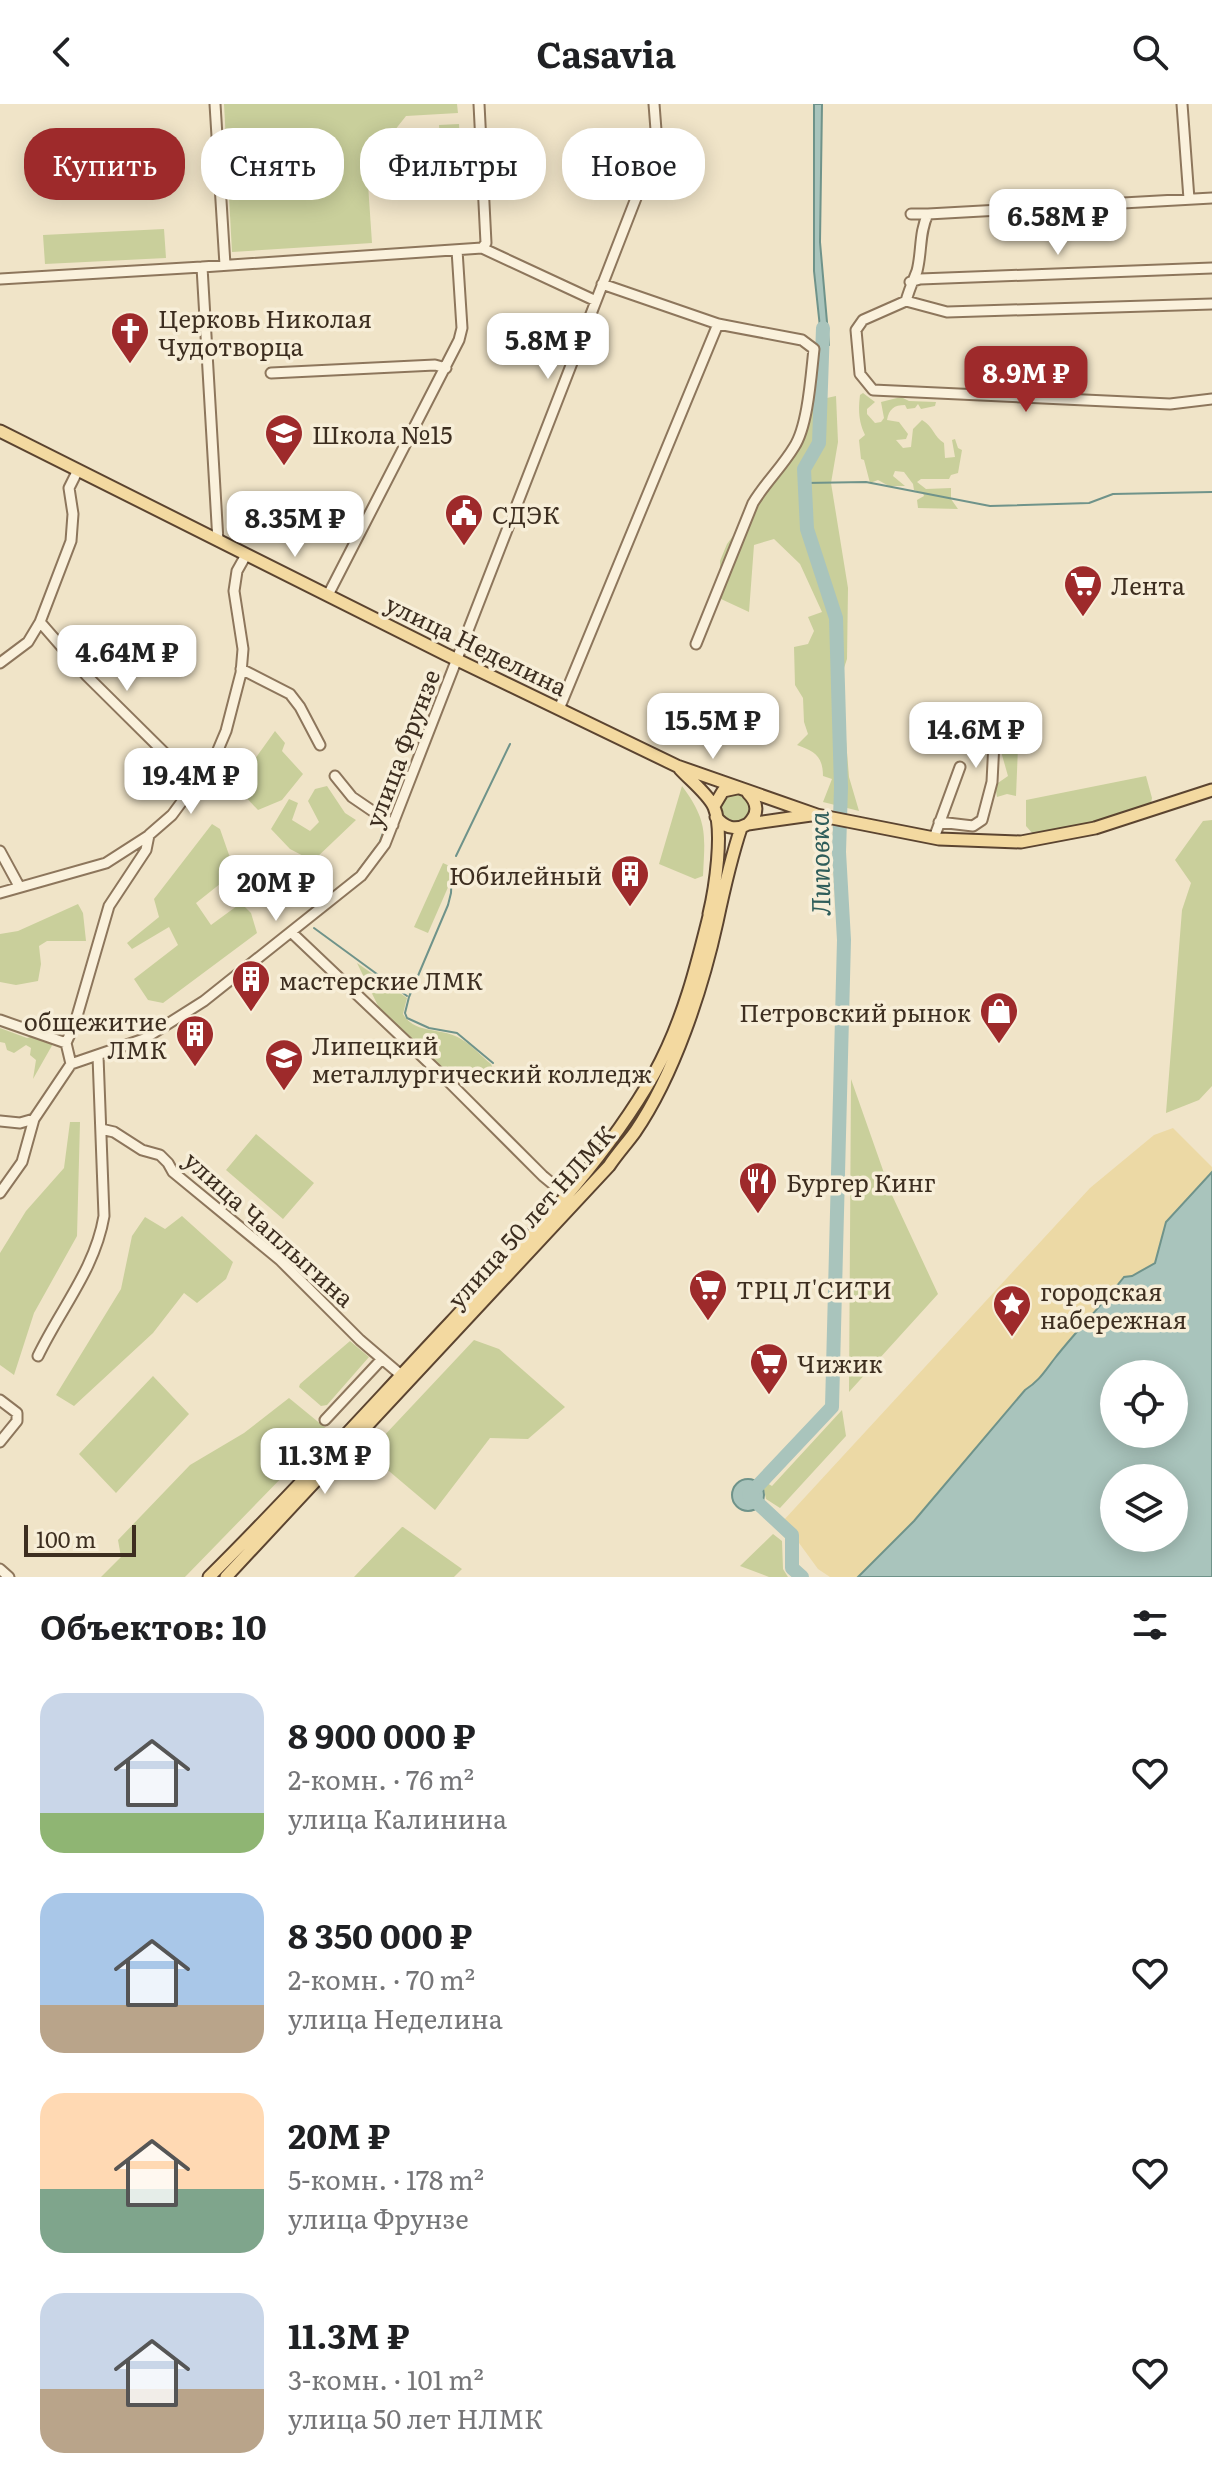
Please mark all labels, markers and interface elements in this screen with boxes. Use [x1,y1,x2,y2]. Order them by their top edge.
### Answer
text: Casavia [536,26,676,79]
icon: back [40,30,84,74]
icon: search [1128,30,1172,74]
chip: Купить [24,128,185,200]
chip: Снять [201,128,344,200]
chip: Фильтры [360,128,546,200]
chip: Новое [562,128,705,200]
pin: 6.58M ₽ [984,189,1132,257]
text: 6.58M ₽ [1007,195,1109,234]
place label: Церковь Николая Чудотворца [158,300,372,363]
church icon: Церковь Николая Чудотворца [109,310,151,365]
pin: 5.8M ₽ [483,313,613,381]
text: 5.8M ₽ [505,319,591,358]
pin: 8.9M ₽ [961,346,1091,414]
text: 8.9M ₽ [982,352,1070,391]
school or university icon: Школа №15 [263,412,305,467]
place label: Школа №15 [312,416,453,451]
pin: 8.35M ₽ [221,491,369,559]
public building icon: СДЭК [443,492,485,547]
place label: СДЭК [492,496,560,531]
text: 8.35M ₽ [245,497,345,536]
supermarket icon: Лента [1062,563,1104,618]
place label: Лента [1111,567,1185,602]
street label: улица Неделина [380,585,574,703]
pin: 4.64M ₽ [53,625,201,693]
text: 4.64M ₽ [75,631,179,670]
street label: улица Фрунзе [355,664,447,832]
pin: 15.5M ₽ [639,693,787,761]
text: 15.5M ₽ [665,699,761,738]
pin: 14.6M ₽ [902,702,1050,770]
text: 14.6M ₽ [927,708,1025,747]
pin: 19.4M ₽ [117,748,265,816]
text: 19.4M ₽ [142,754,240,793]
water label: Липовка [798,811,838,917]
building icon: Юбилейный [609,853,651,908]
pin: 20M ₽ [220,855,332,923]
place label: Юбилейный [449,857,602,892]
text: 20M ₽ [237,861,315,900]
building icon: мастерские ЛМК [230,958,272,1013]
place label: мастерские ЛМК [279,962,484,997]
shop icon: Петровский рынок [978,990,1020,1045]
place label: Петровский рынок [739,994,971,1029]
place label: общежитие ЛМК [24,1003,168,1066]
building icon: общежитие ЛМК [174,1013,216,1068]
place label: Липецкий металлургический колледж [312,1027,652,1090]
school or university icon: Липецкий металлургический колледж [263,1037,305,1092]
street label: улица 50 лет НЛМК [438,1116,622,1315]
street label: улица Чаплыгина [177,1142,363,1314]
restaurant icon: Бургер Кинг [737,1160,779,1215]
place label: Бургер Кинг [786,1164,936,1199]
supermarket icon: ТРЦ Л'СИТИ [687,1267,729,1322]
place label: ТРЦ Л'СИТИ [736,1271,892,1306]
place label: городская набережная [1040,1273,1187,1336]
place icon: городская набережная [991,1283,1033,1338]
supermarket icon: Чижик [748,1341,790,1396]
place label: Чижик [797,1345,883,1380]
map controls [1100,1360,1188,1552]
button: locate [1100,1360,1188,1448]
pin: 11.3M ₽ [251,1428,399,1496]
text: 11.3M ₽ [279,1434,371,1473]
button: layers [1100,1464,1188,1552]
scale bar [24,1521,136,1557]
text: 100 m [36,1522,96,1555]
text: Объектов: 10 [40,1600,267,1650]
icon: filters [1128,1603,1172,1647]
text: 8 900 000 ₽ [288,1709,475,1759]
icon: home [104,1725,200,1821]
icon: heart [1128,1751,1172,1795]
text: 2-комн. · 76 m² [288,1759,474,1798]
text: улица Калинина [288,1798,507,1837]
text: 8 350 000 ₽ [288,1909,472,1959]
icon: home [104,1925,200,2021]
icon: heart [1128,1951,1172,1995]
text: 2-комн. · 70 m² [288,1959,475,1998]
text: улица Неделина [288,1998,503,2037]
text: 20M ₽ [288,2109,390,2159]
icon: home [104,2125,200,2221]
icon: heart [1128,2151,1172,2195]
text: 5-комн. · 178 m² [288,2159,484,2198]
text: улица Фрунзе [288,2198,469,2237]
text: 11.3M ₽ [288,2309,409,2359]
icon: home [104,2325,200,2421]
icon: heart [1128,2351,1172,2395]
text: 3-комн. · 101 m² [288,2359,484,2398]
text: улица 50 лет НЛМК [288,2398,543,2437]

